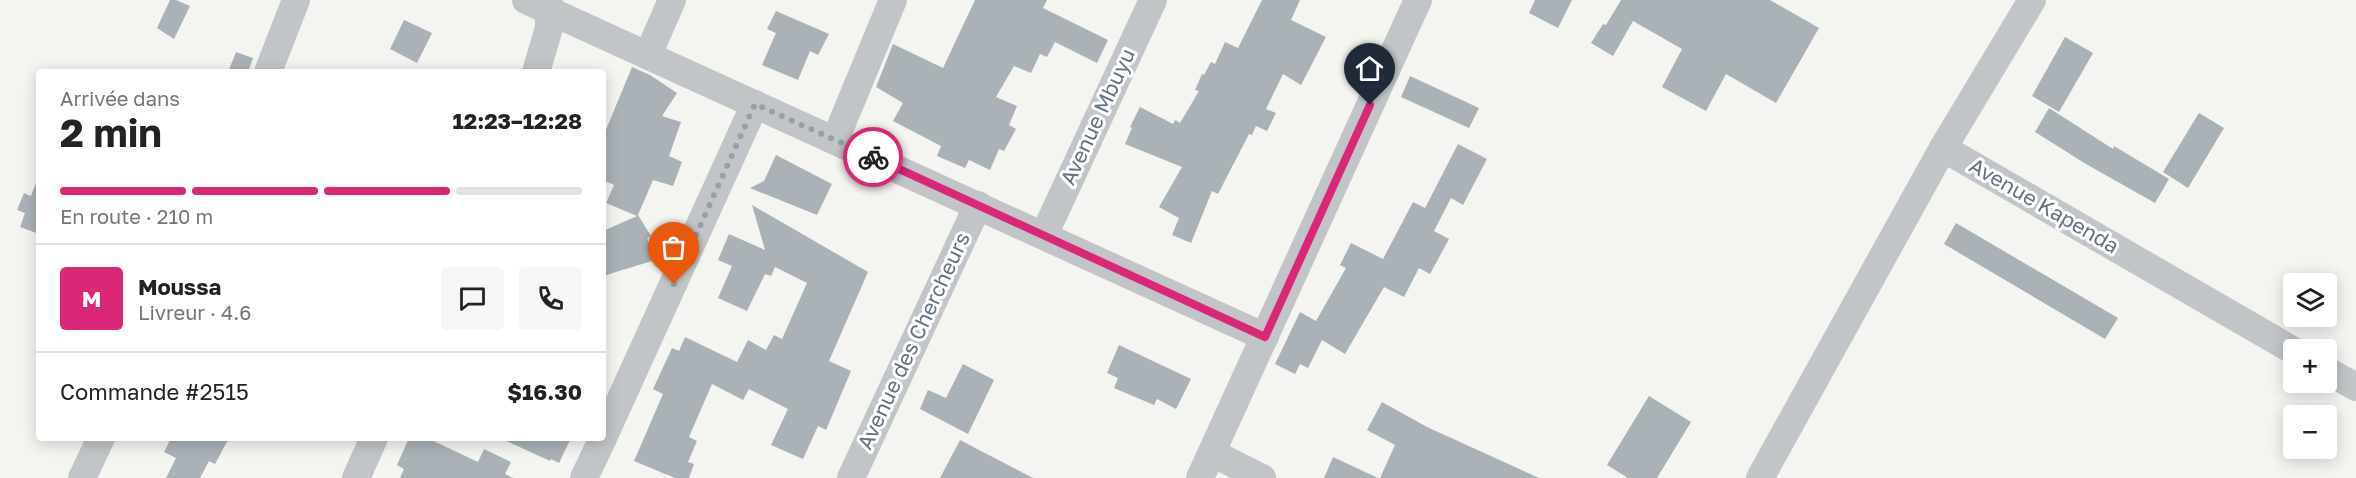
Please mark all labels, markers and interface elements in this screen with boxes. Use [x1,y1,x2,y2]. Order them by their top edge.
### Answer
pin [1344,43,1395,105]
street label: Avenue Mbuyu [1054,44,1140,189]
icon: home [1353,52,1386,85]
text: Arrivée dans [60,86,180,110]
text: 12:23–12:28 [452,107,582,134]
text: 2 min [60,109,162,156]
courier [843,127,903,187]
icon: bike [857,141,890,174]
street label: Avenue Kapenda [1965,152,2124,258]
text: En route · 210 m [60,204,213,228]
pin [648,222,699,284]
street label: Avenue des Chercheurs [851,228,975,453]
icon: bag [657,231,690,264]
button: chat [441,267,504,330]
button: phone [519,267,582,330]
text: Moussa [138,273,221,300]
map controls [2283,273,2337,459]
button: layers [2283,273,2337,327]
text: M [82,285,101,312]
text: Livreur · 4.6 [138,300,251,324]
button: + [2283,339,2337,393]
text: Commande #2515 [60,378,249,405]
text: $16.30 [507,378,582,405]
button: − [2283,405,2337,459]

